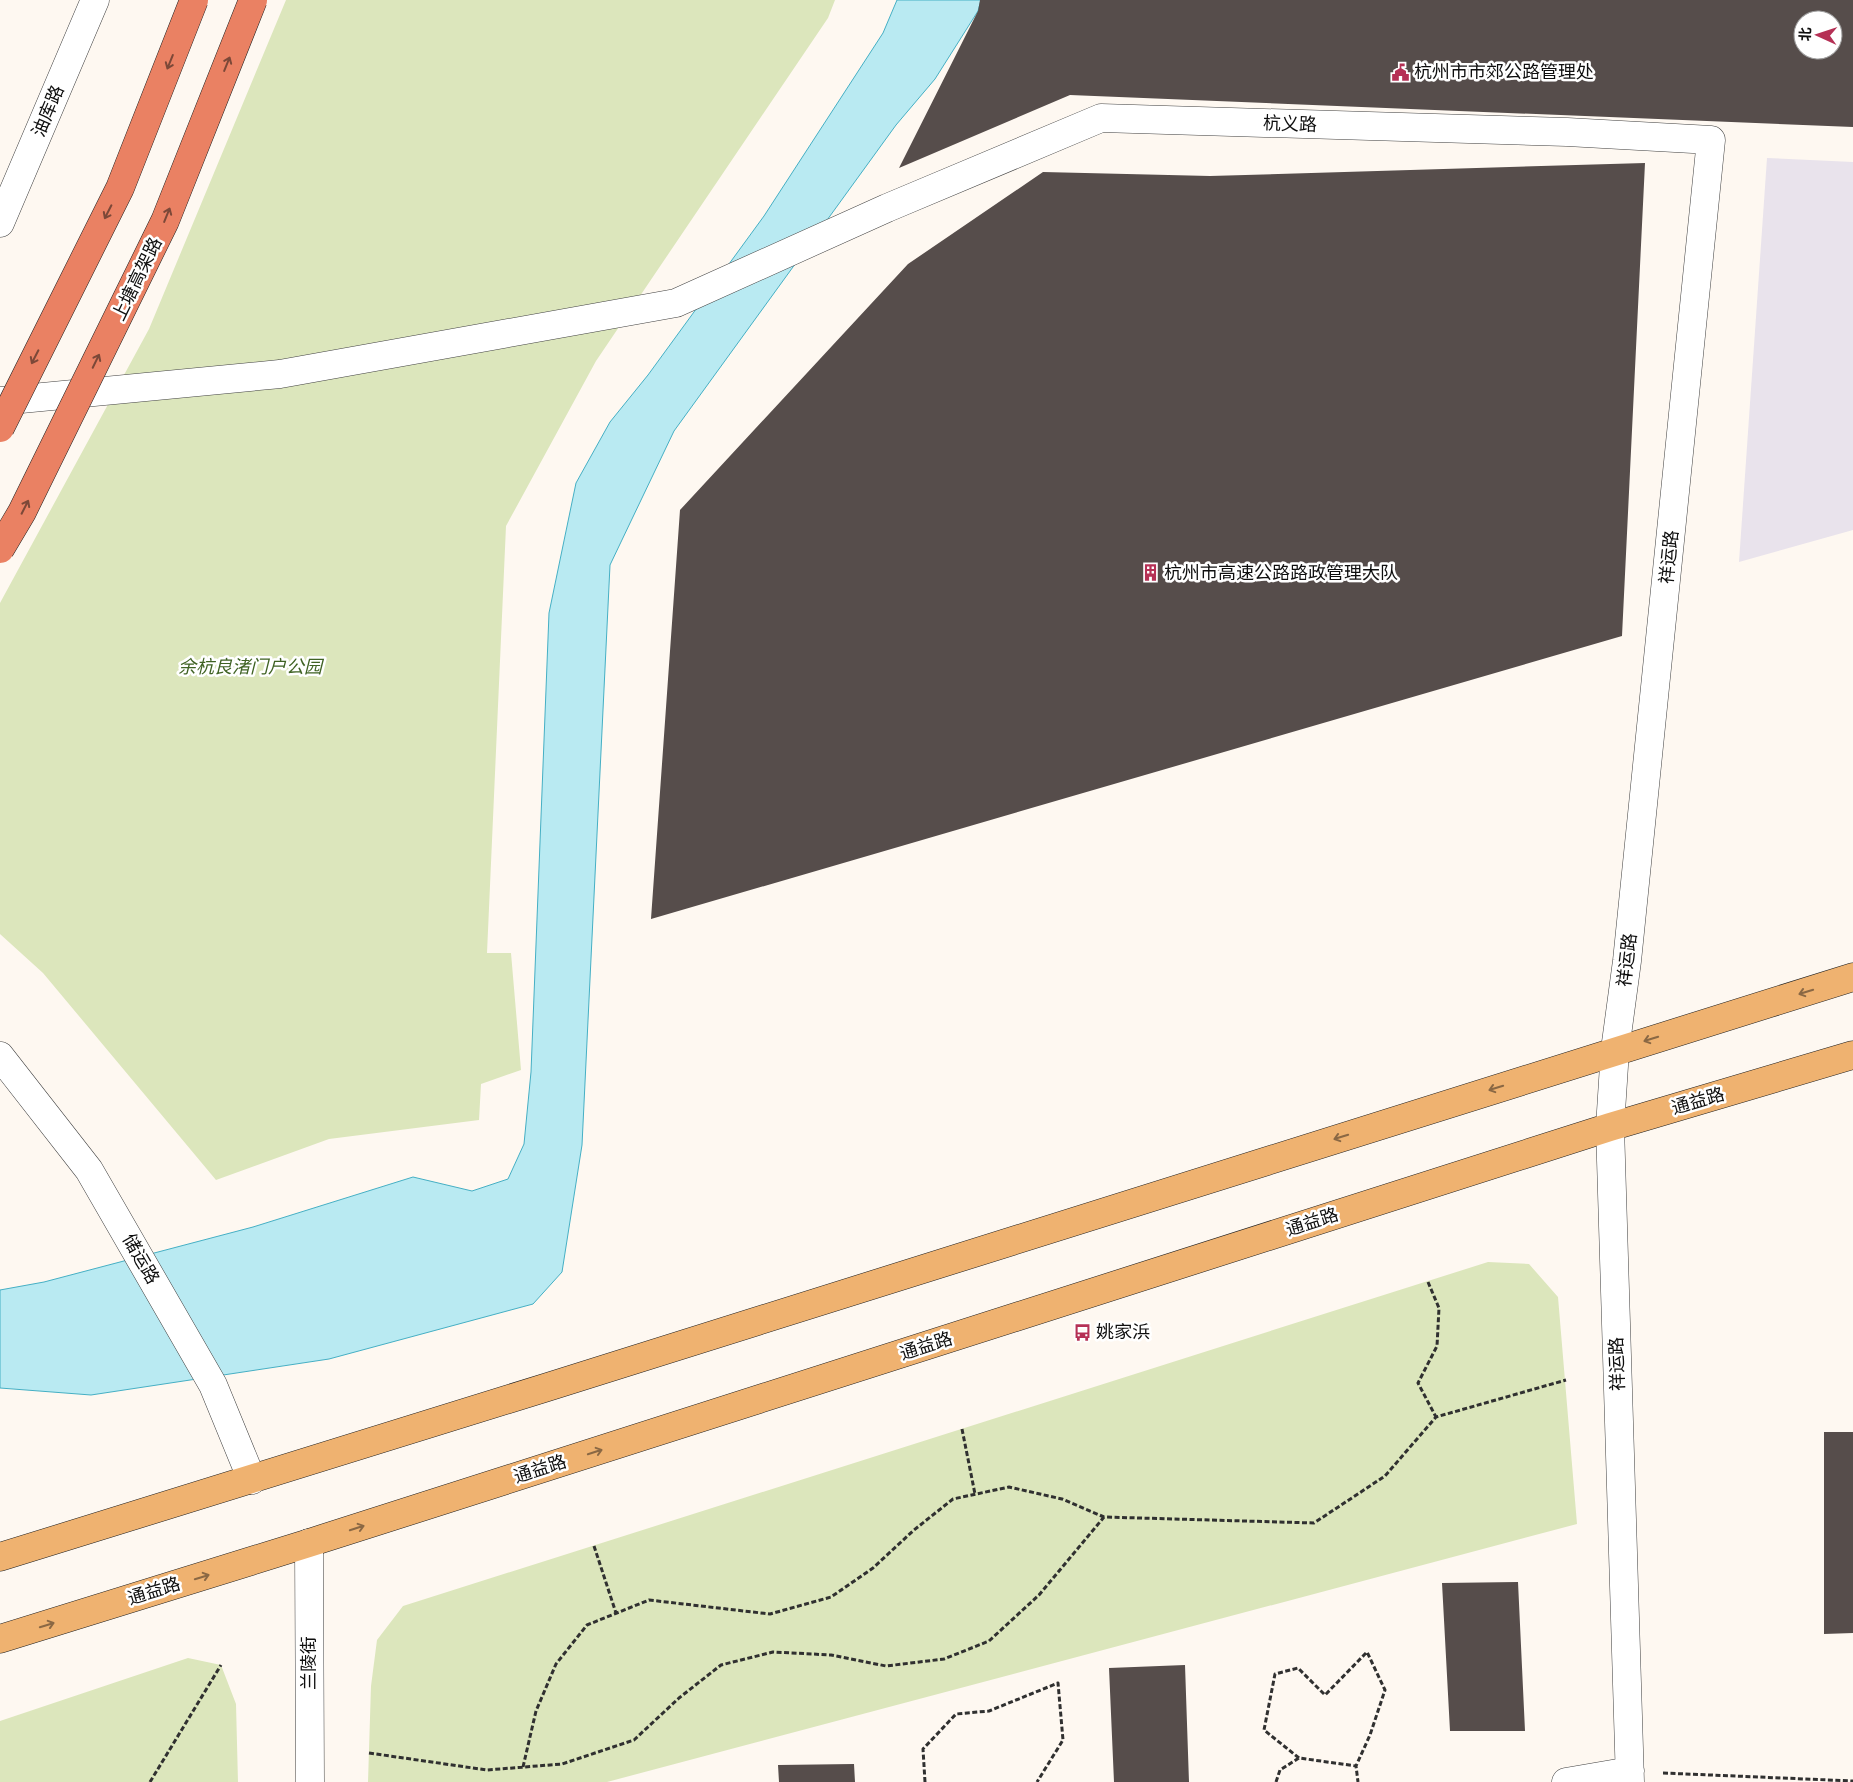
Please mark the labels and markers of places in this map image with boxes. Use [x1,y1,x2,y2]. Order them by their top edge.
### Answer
place label: 杭州市市郊公路管理处 [1414,61,1594,83]
public building icon: 杭州市市郊公路管理处 [1390,62,1410,82]
place label: 杭州市高速公路路政管理大队 [1164,562,1398,584]
building icon: 杭州市高速公路路政管理大队 [1140,563,1160,583]
place label: 姚家浜 [1096,1321,1150,1343]
bus stop icon: 姚家浜 [1072,1322,1092,1342]

